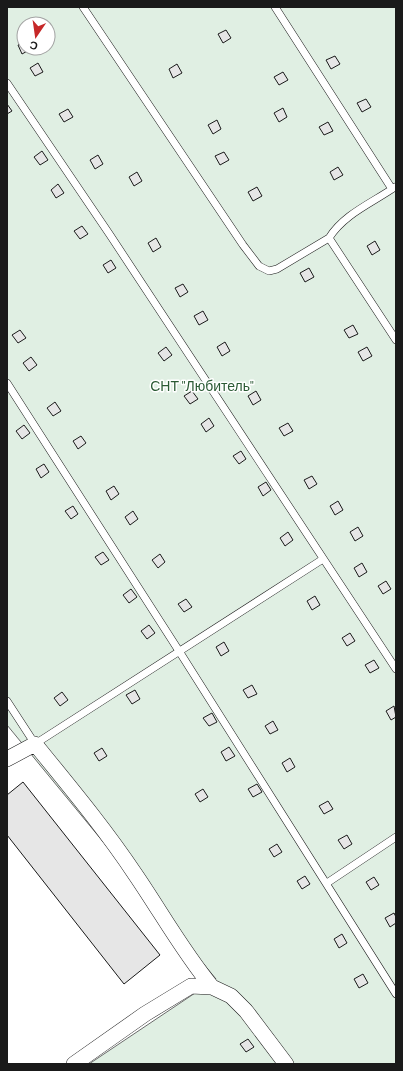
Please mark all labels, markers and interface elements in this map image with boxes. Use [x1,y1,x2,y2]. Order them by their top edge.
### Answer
north arrow [16,16,56,56]
text: С [28,39,39,53]
park label: СНТ "Любитель" [150,377,254,394]

